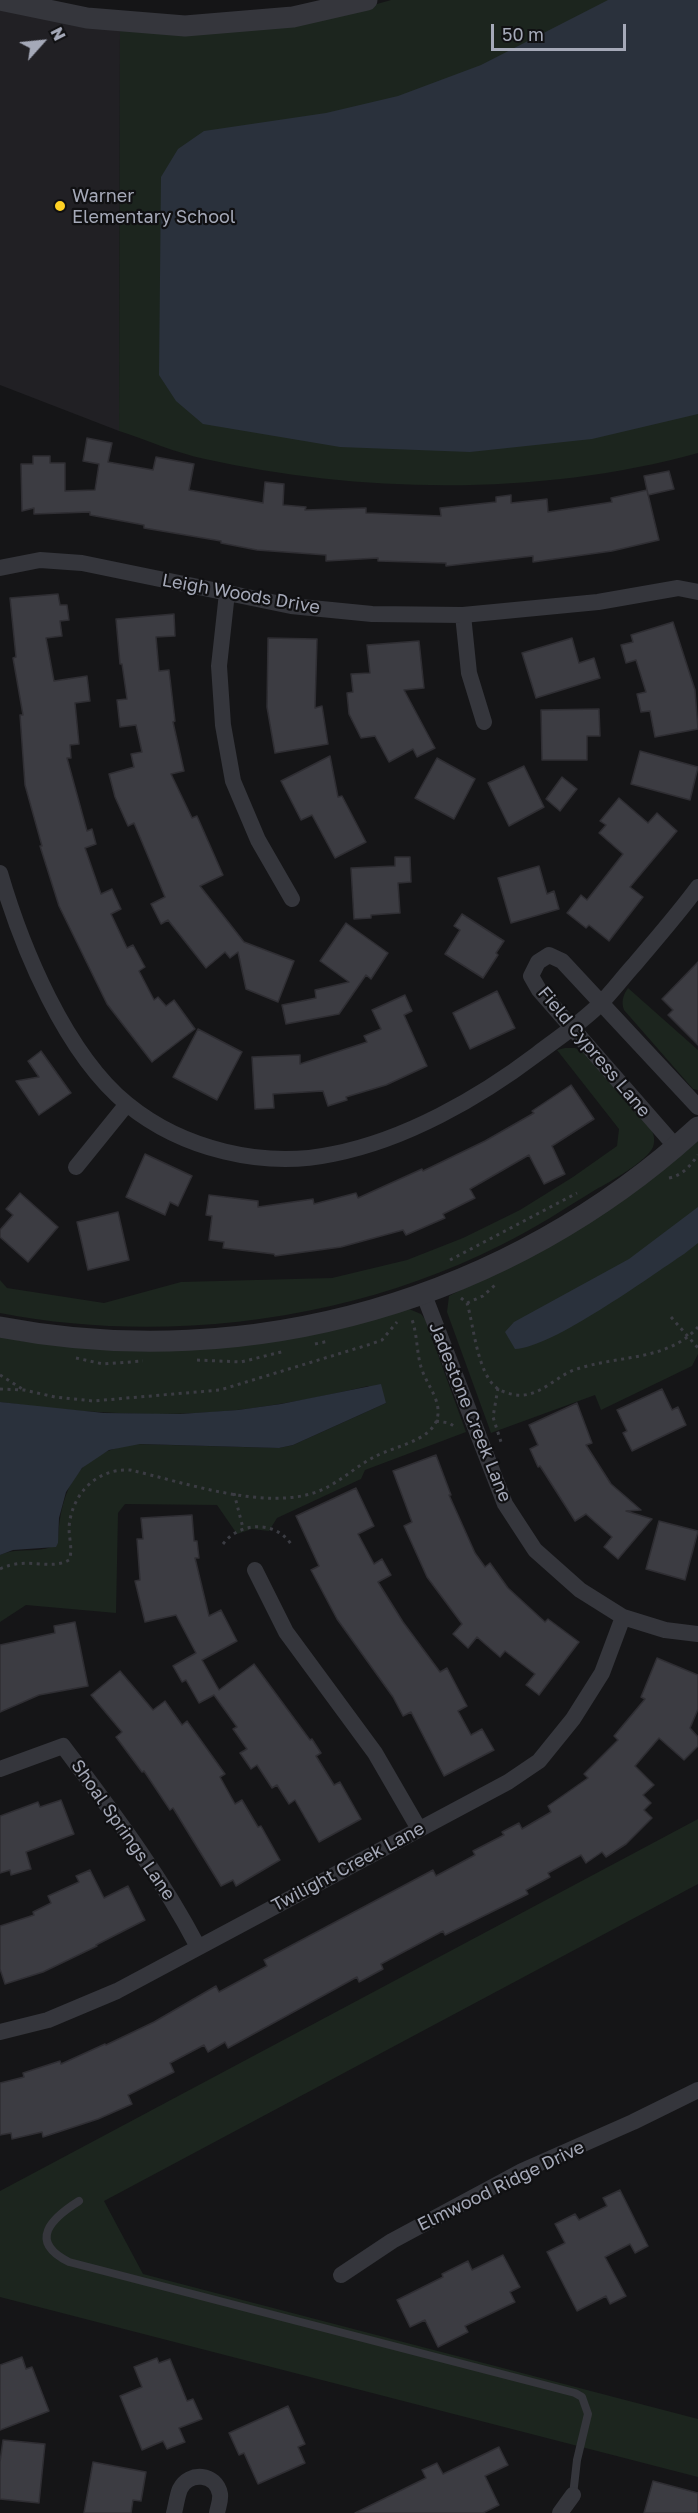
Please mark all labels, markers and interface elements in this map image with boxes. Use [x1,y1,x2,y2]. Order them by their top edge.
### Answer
north arrow [12,12,72,72]
scale bar [494,12,629,50]
text: 50 m [502,23,544,45]
text: N [46,24,70,44]
place label: Warner Elementary School [72,185,236,228]
marker: Warner Elementary School [53,199,67,213]
street label: Leigh Woods Drive [160,569,322,619]
street label: Field Cypress Lane [533,982,655,1122]
street label: Jadestone Creek Lane [424,1319,516,1505]
street label: Shoal Springs Lane [66,1756,180,1904]
street label: Twilight Creek Lane [268,1818,428,1916]
street label: Elmwood Ridge Drive [414,2136,588,2236]

